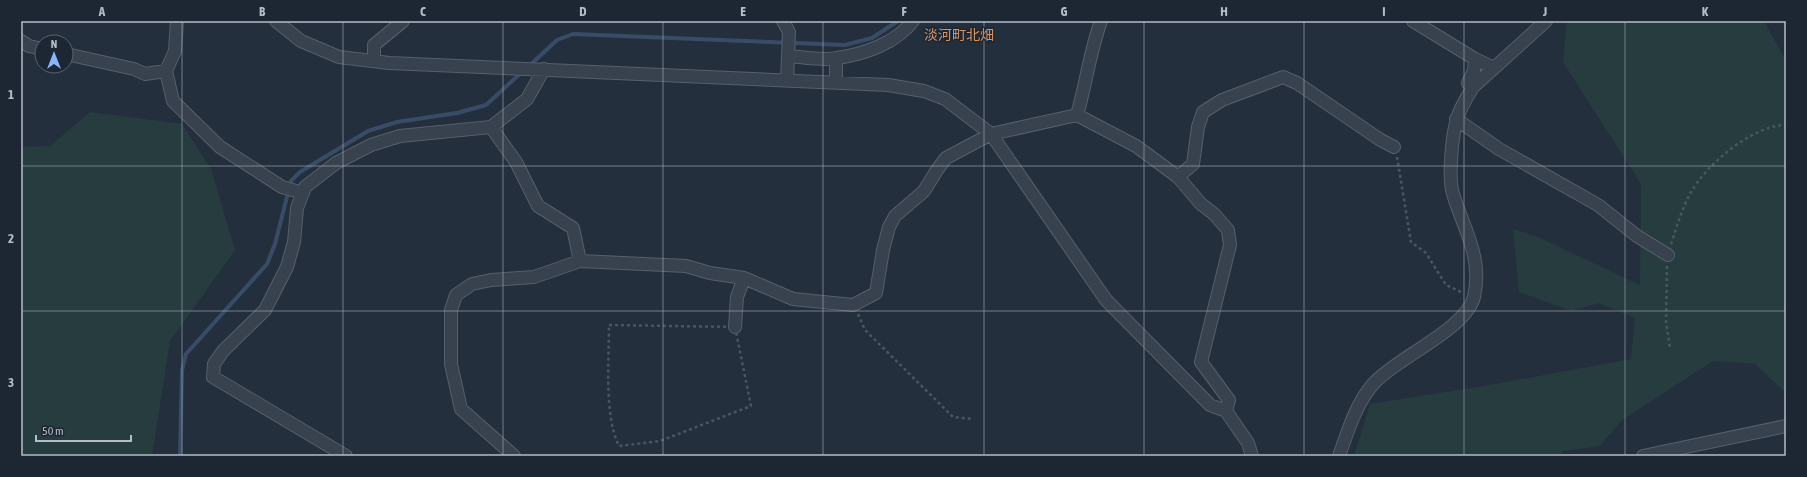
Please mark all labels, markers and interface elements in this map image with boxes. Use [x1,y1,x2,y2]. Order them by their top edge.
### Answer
text: A [98,4,106,19]
text: B [259,4,266,19]
text: C [420,4,426,19]
text: D [579,4,587,19]
text: E [740,4,746,19]
text: F [901,4,907,19]
text: G [1061,4,1068,19]
text: H [1220,4,1228,19]
text: I [1382,4,1386,19]
text: J [1542,4,1547,19]
text: K [1702,4,1709,19]
district label: 淡河町北畑 [924,27,994,43]
north arrow [34,34,74,74]
text: N [51,38,57,50]
text: 1 [8,87,14,102]
text: 2 [8,231,14,246]
text: 3 [8,375,14,390]
scale bar [36,417,131,443]
text: 50 m [42,424,64,438]

